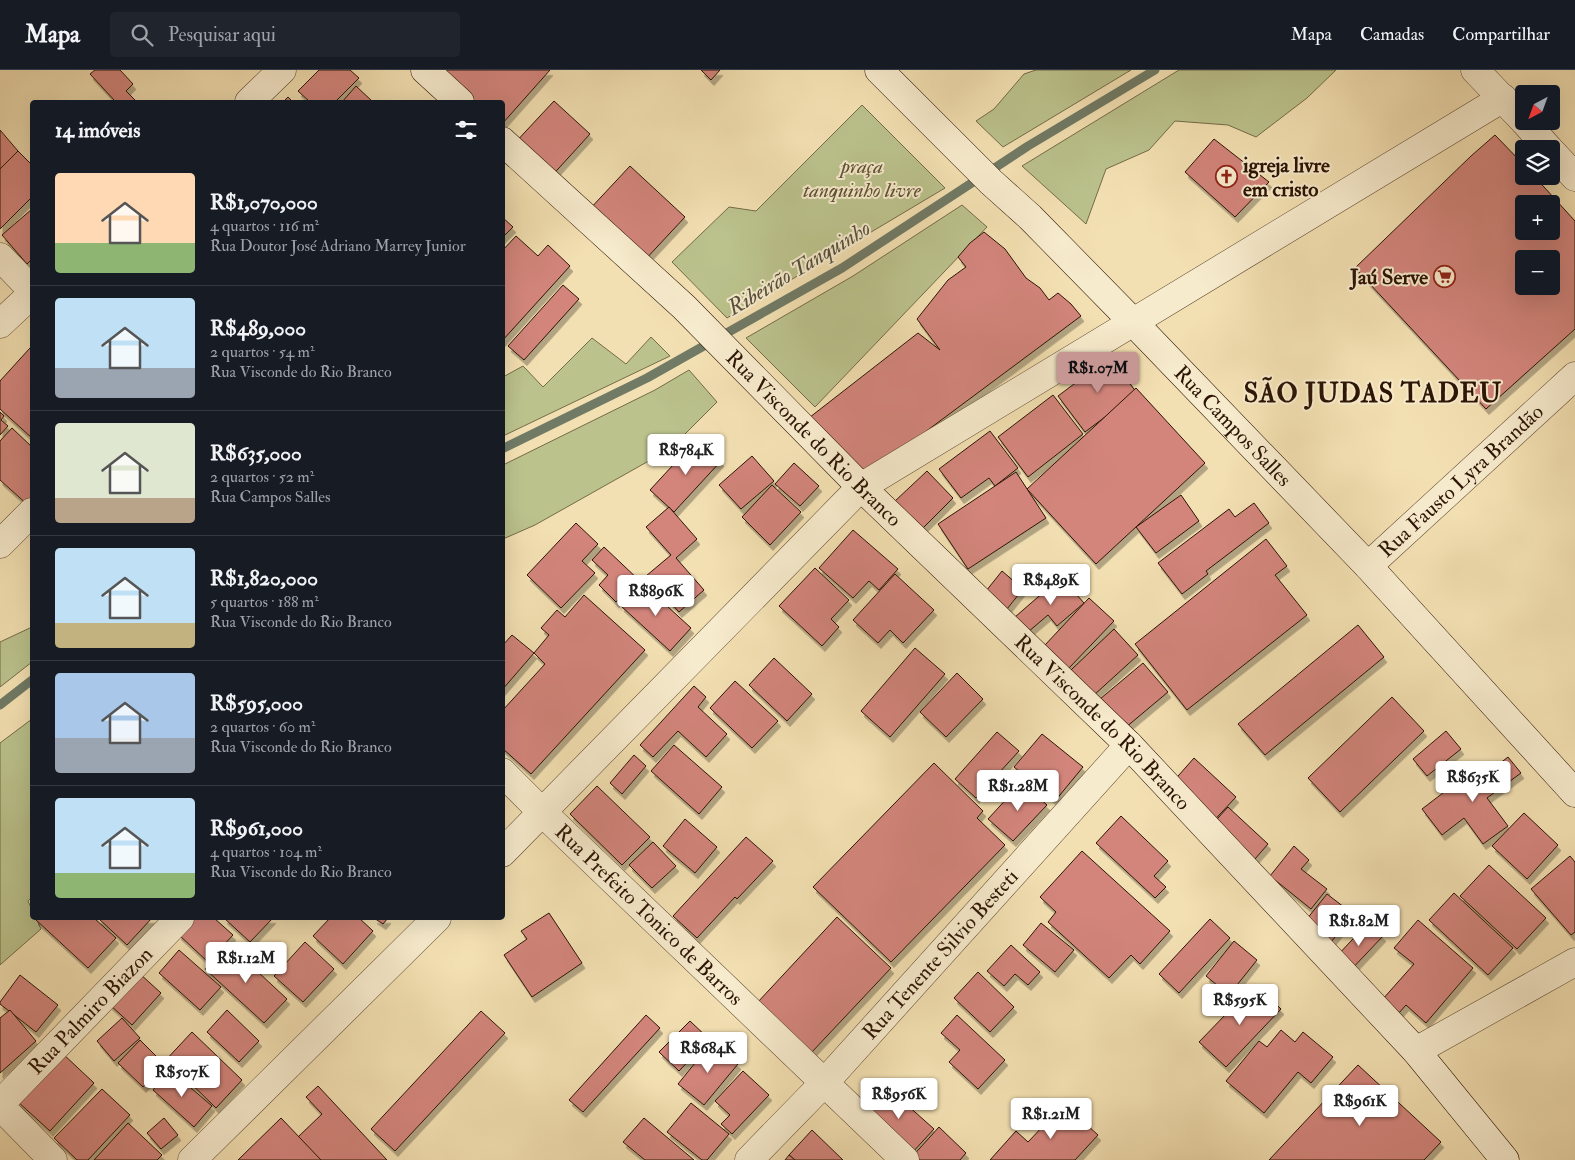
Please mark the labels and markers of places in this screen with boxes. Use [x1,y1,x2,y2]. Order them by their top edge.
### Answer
place label: igreja livre em cristo [1242,152,1330,203]
church icon: igreja livre em cristo [1215,165,1239,189]
place label: Jaú Serve [1349,264,1428,291]
supermarket icon: Jaú Serve [1432,265,1456,289]
pin: R$1.07M [1052,352,1144,394]
pin: R$784K [645,434,727,476]
pin: R$489K [1010,564,1092,606]
pin: R$896K [615,574,697,617]
pin: R$635K [1432,760,1514,803]
pin: R$1.28M [972,770,1064,812]
pin: R$1.82M [1313,904,1405,947]
pin: R$1.12M [200,942,292,984]
pin: R$595K [1199,984,1281,1026]
pin: R$684K [667,1032,749,1074]
pin: R$507K [141,1056,223,1098]
pin: R$956K [858,1078,940,1120]
pin: R$961K [1319,1084,1401,1127]
pin: R$1.21M [1005,1098,1097,1140]

